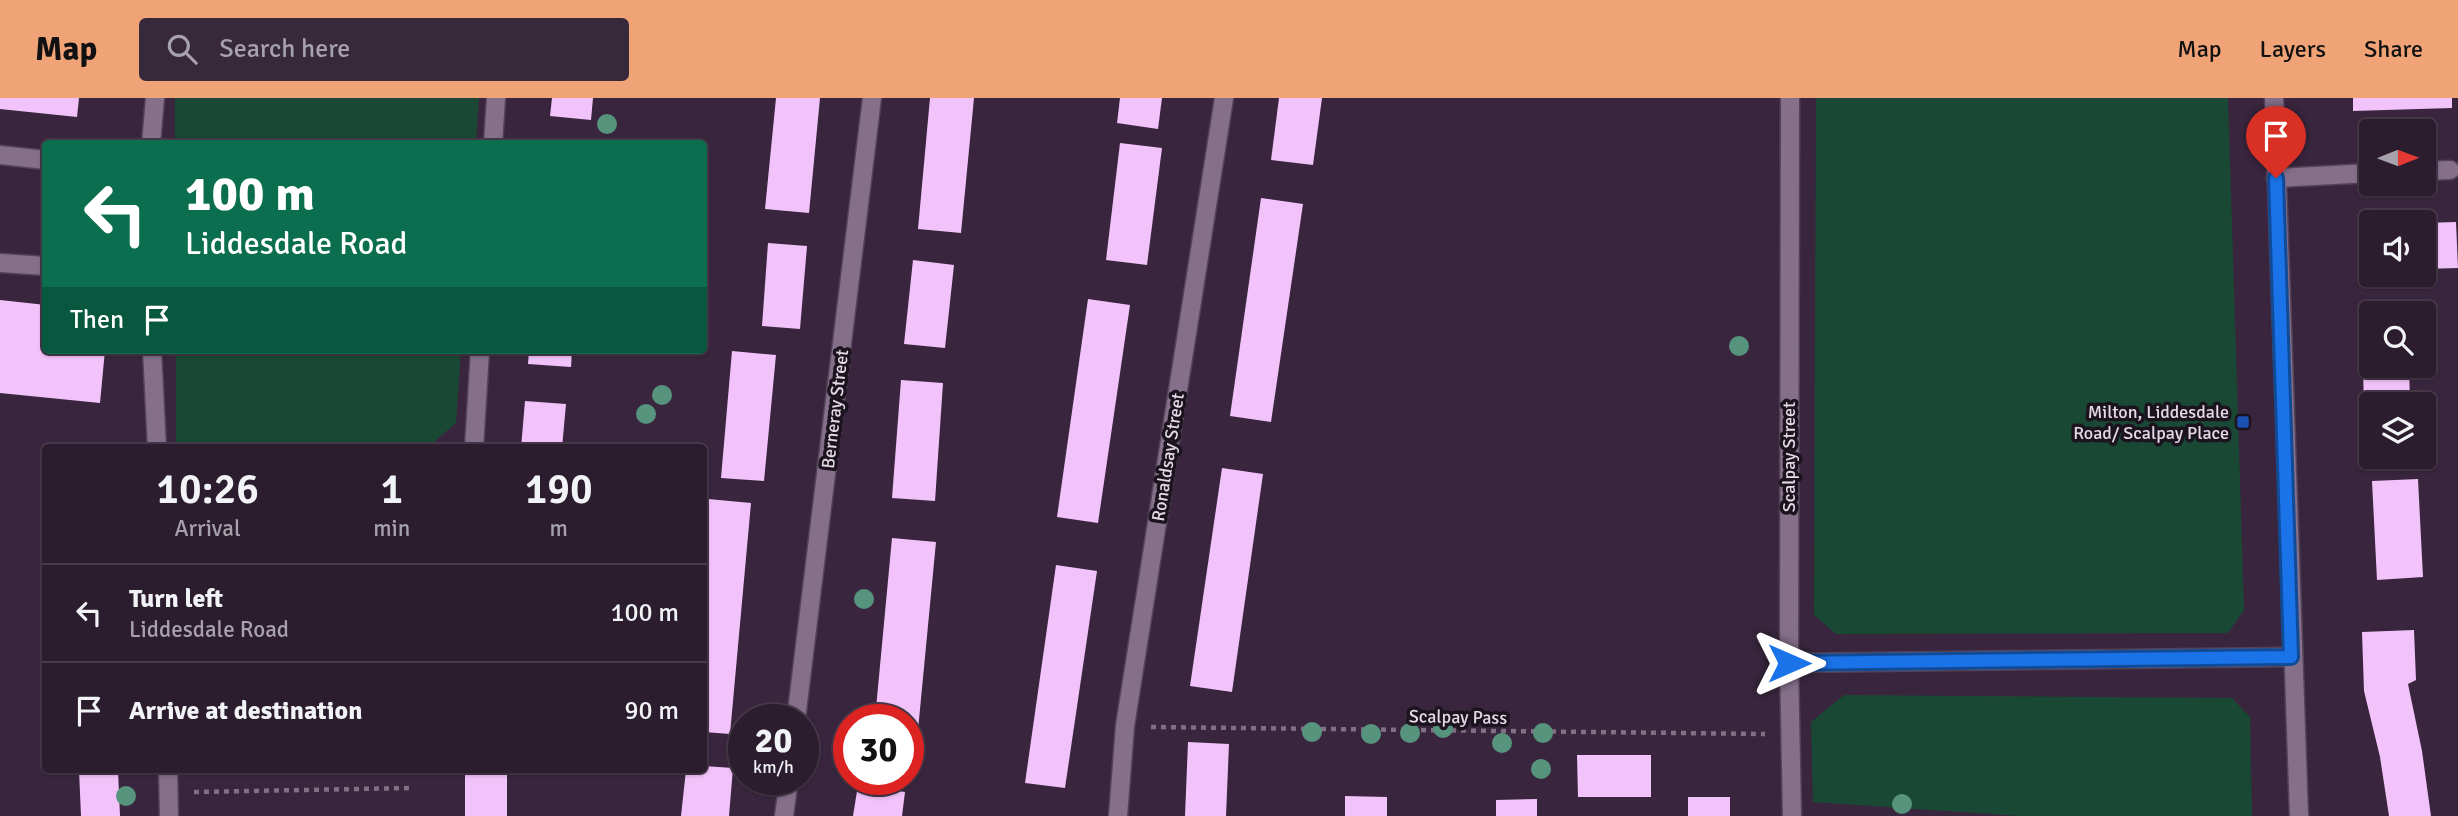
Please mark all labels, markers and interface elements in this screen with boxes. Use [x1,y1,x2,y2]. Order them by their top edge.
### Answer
search box [139,18,629,81]
text: Map [35,29,97,70]
icon: search [163,30,201,68]
text: Search here [219,33,350,65]
text: Map [2177,34,2222,64]
text: Layers [2260,34,2326,64]
text: Share [2364,34,2423,64]
pin [2246,106,2306,178]
icon: arrive [2257,117,2295,155]
north arrow [2359,119,2436,196]
map controls [2359,119,2436,469]
text: 100 m [185,164,315,224]
icon: left [70,168,161,259]
button: sound [2359,210,2436,287]
text: Liddesdale Road [185,224,408,263]
icon: arrive [138,301,176,339]
button: search [2359,301,2436,378]
text: Then [70,304,124,336]
street label: Berneray Street [817,348,853,470]
street label: Ronaldsay Street [1147,391,1189,523]
button: layers [2359,392,2436,469]
place label: Milton, Liddesdale Road/ Scalpay Place [2073,401,2229,444]
street label: Scalpay Street [1778,402,1800,512]
marker: Milton, Liddesdale Road/ Scalpay Place [2235,414,2251,430]
text: 10:26 [156,464,259,515]
text: 1 [380,464,403,515]
text: 190 [525,464,593,515]
text: Arrival [174,514,241,543]
text: min [373,514,410,543]
text: m [549,514,568,543]
text: Turn left [129,583,223,615]
icon: left [70,594,108,632]
text: 100 m [610,597,679,629]
text: Liddesdale Road [129,615,289,644]
position arrow [1752,626,1826,700]
icon: arrive [70,692,108,730]
text: Arrive at destination [129,695,362,727]
text: 90 m [624,695,679,727]
speed limit sign: 30 [833,704,924,795]
street label: Scalpay Pass [1409,705,1508,729]
text: 20 [755,719,792,762]
text: km/h [753,756,794,778]

